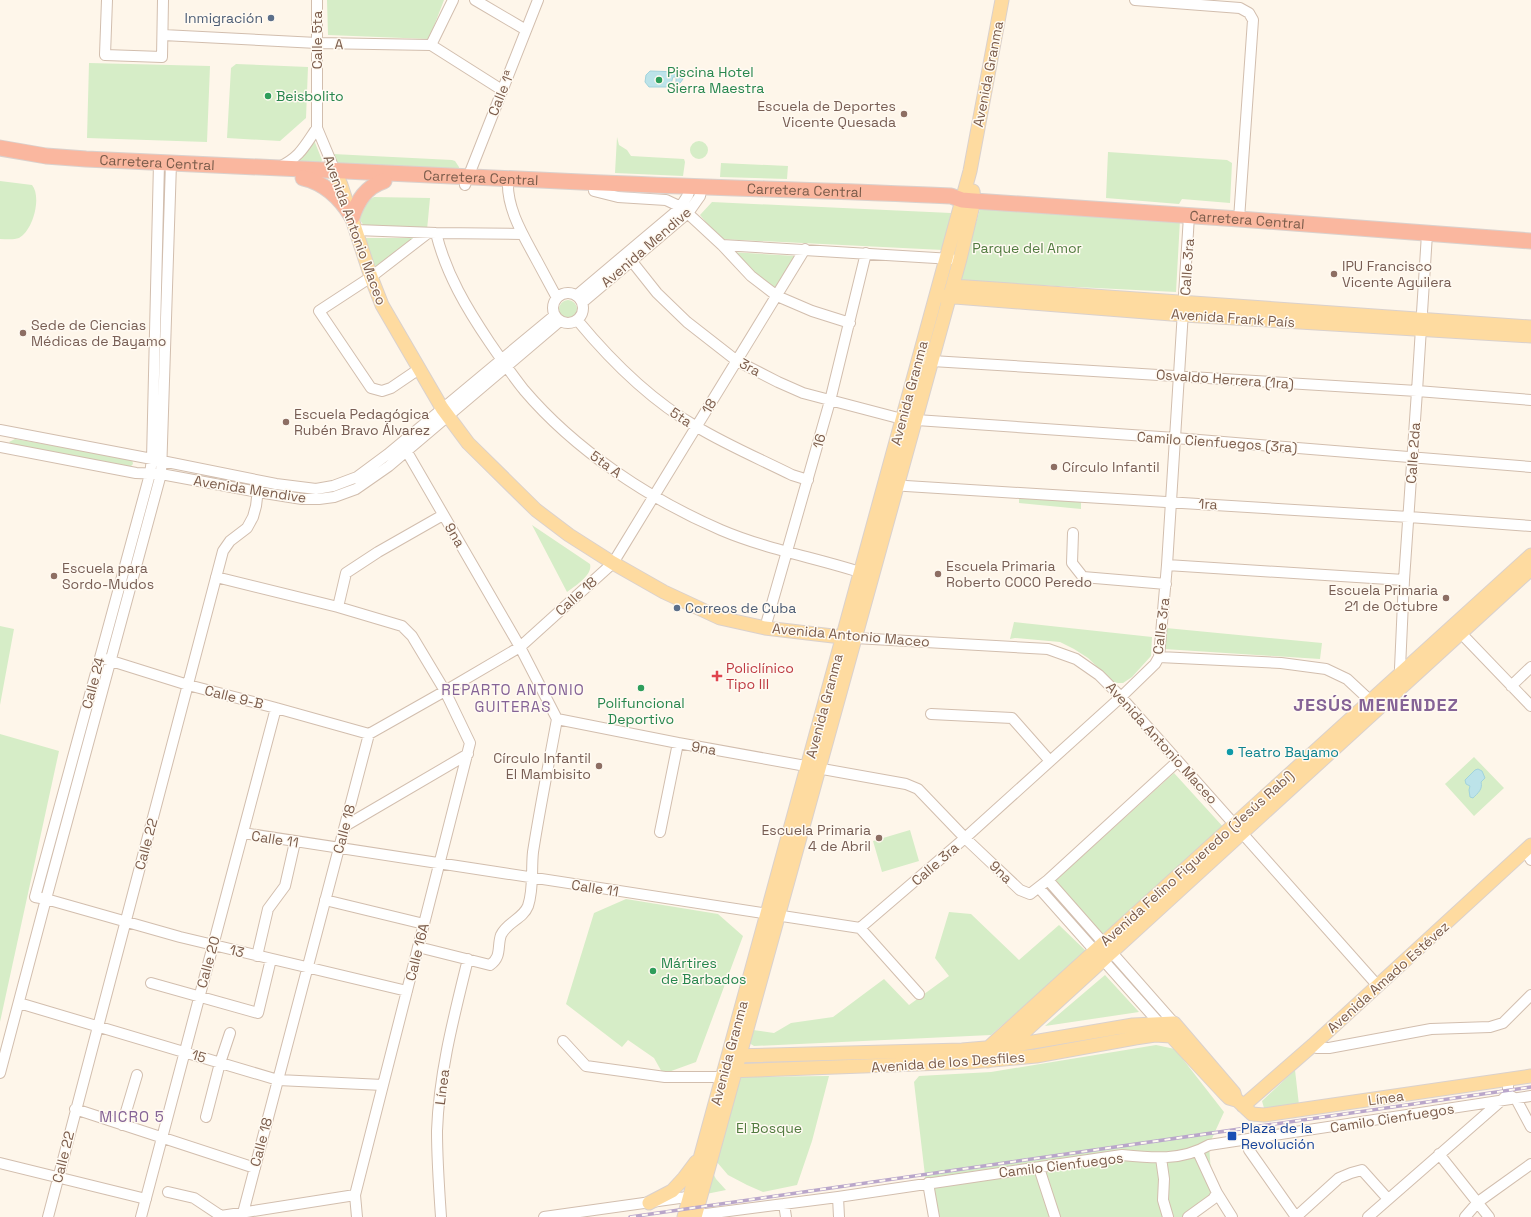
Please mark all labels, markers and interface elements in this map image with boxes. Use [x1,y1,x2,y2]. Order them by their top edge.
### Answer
place label: Inmigración [185,9,263,27]
street label: Calle 5ta [308,11,326,69]
marker: Inmigración [266,13,276,23]
street label: Avenida Granma [969,19,1007,129]
street label: A [334,35,344,53]
place label: Piscina Hotel Sierra Maestra [667,63,764,97]
street label: Calle 1ª [484,67,518,118]
marker: Piscina Hotel Sierra Maestra [654,75,664,85]
place label: Beisbolito [276,87,344,105]
marker: Beisbolito [263,91,273,101]
place label: Escuela de Deportes Vicente Quesada [757,97,896,131]
marker: Escuela de Deportes Vicente Quesada [899,109,909,119]
street label: Carretera Central [99,151,215,174]
street label: Avenida Antonio Maceo [319,153,391,307]
street label: Carretera Central [423,166,539,189]
street label: Carretera Central [747,179,862,201]
street label: Avenida Mendive [597,203,695,291]
street label: Carretera Central [1189,207,1305,233]
street label: Calle 3ra [1176,238,1198,296]
park label: Parque del Amor [972,239,1082,257]
place label: IPU Francisco Vicente Aguilera [1342,257,1452,291]
marker: IPU Francisco Vicente Aguilera [1329,269,1339,279]
street label: Avenida Frank País [1170,305,1296,331]
place label: Sede de Ciencias Médicas de Bayamo [31,316,167,350]
marker: Sede de Ciencias Médicas de Bayamo [18,328,28,338]
street label: Avenida Granma [886,339,932,447]
street label: 3ra [736,354,764,380]
street label: Osvaldo Herrera (1ra) [1155,365,1295,393]
street label: 18 [698,395,721,417]
street label: 5ta [666,403,696,431]
place label: Escuela Pedagógica Rubén Bravo Álvarez [294,405,430,439]
marker: Escuela Pedagógica Rubén Bravo Álvarez [281,417,291,427]
street label: Calle 2da [1402,422,1424,484]
street label: Camilo Cienfuegos (3ra) [1136,427,1298,457]
street label: 16 [808,432,830,450]
street label: 5ta A [587,446,626,482]
place label: Círculo Infantil [1062,458,1160,476]
marker: Círculo Infantil [1049,462,1059,472]
street label: Avenida Mendive [192,471,308,507]
street label: 1ra [1198,495,1218,513]
street label: 9na [441,520,469,550]
place label: Escuela Primaria Roberto COCO Peredo [946,557,1092,591]
place label: Escuela para Sordo-Mudos [62,559,154,593]
marker: Escuela Primaria Roberto COCO Peredo [933,569,943,579]
marker: Escuela para Sordo-Mudos [49,571,59,581]
street label: Calle 18 [551,572,601,620]
place label: Escuela Primaria 21 de Octubre [1328,581,1438,615]
marker: Escuela Primaria 21 de Octubre [1441,593,1451,603]
street label: Calle 3ra [1149,596,1173,656]
place label: Correos de Cuba [685,599,796,617]
marker: Correos de Cuba [672,603,682,613]
street label: Avenida Antonio Maceo [771,619,931,651]
street label: Avenida Granma [801,652,847,760]
street label: Calle 24 [78,655,109,711]
place label: Policlínico Tipo III [726,659,794,693]
marker: Policlínico Tipo III [711,670,723,682]
street label: Avenida Antonio Maceo [1102,678,1222,808]
district label: REPARTO ANTONIO GUITERAS [441,680,585,716]
street label: Calle 9-B [203,681,265,713]
marker: Polifuncional Deportivo [636,683,646,693]
district label: JESÚS MENÉNDEZ [1293,693,1459,716]
place label: Polifuncional Deportivo [597,694,685,728]
street label: 9na [690,737,718,759]
place label: Teatro Bayamo [1238,743,1339,761]
marker: Teatro Bayamo [1225,747,1235,757]
place label: Círculo Infantil El Mambisito [493,749,591,783]
marker: Círculo Infantil El Mambisito [594,761,604,771]
street label: Avenida Felino Figueredo (Jesús Rabí) [1096,766,1298,950]
street label: Calle 18 [329,802,359,856]
street label: Calle 22 [130,816,162,872]
place label: Escuela Primaria 4 de Abril [761,821,871,855]
street label: Calle 11 [250,826,300,852]
marker: Escuela Primaria 4 de Abril [874,833,884,843]
street label: Calle 3ra [907,838,963,890]
street label: 9na [986,857,1016,887]
street label: Calle 11 [570,875,620,901]
street label: Avenida Amado Estévez [1323,917,1453,1037]
street label: Calle 16A [401,921,433,983]
street label: Calle 20 [192,934,224,990]
street label: 13 [228,941,246,961]
place label: Mártires de Barbados [661,954,746,988]
marker: Mártires de Barbados [648,966,658,976]
street label: Avenida Granma [706,999,752,1107]
street label: 15 [190,1045,208,1067]
street label: Avenida de los Desfiles [871,1048,1025,1076]
street label: Línea [431,1068,453,1106]
street label: Línea [1367,1087,1405,1109]
street label: Camilo Cienfuegos [1329,1099,1455,1137]
district label: MICRO 5 [99,1107,165,1126]
street label: Calle 18 [246,1115,276,1169]
park label: El Bosque [736,1119,802,1137]
place label: Plaza de la Revolución [1241,1119,1315,1153]
street label: Calle 22 [48,1129,78,1185]
marker: Plaza de la Revolución [1226,1130,1238,1142]
street label: Camilo Cienfuegos [998,1148,1124,1182]

